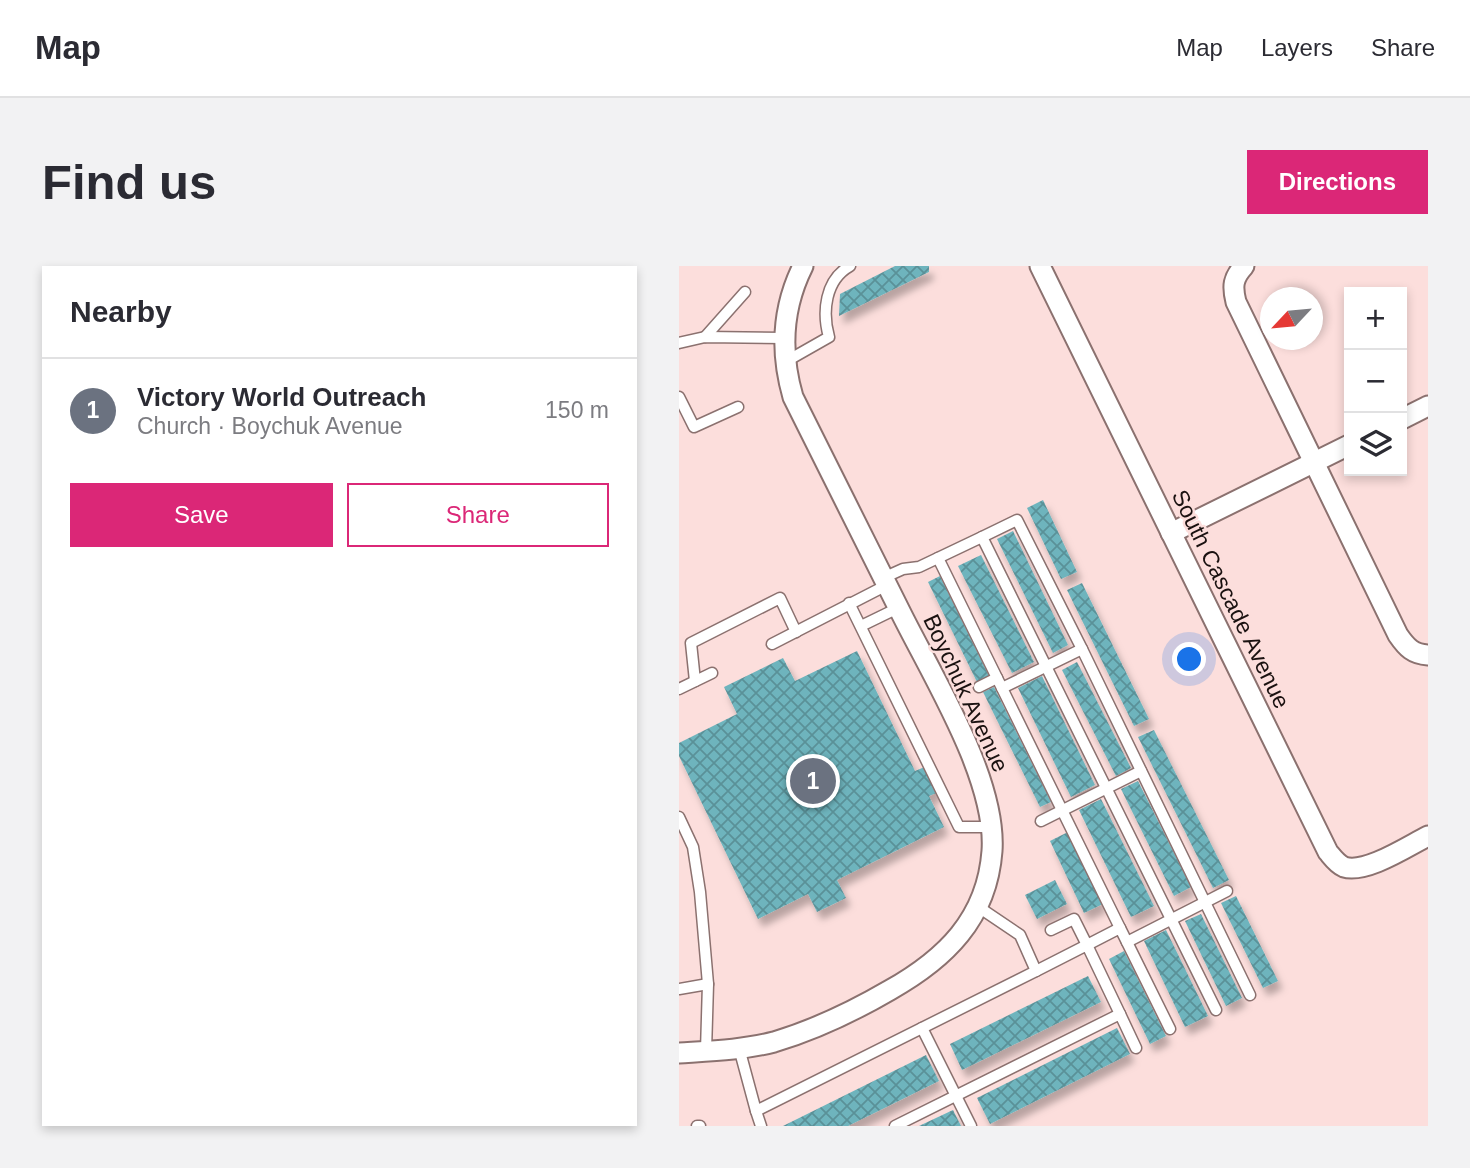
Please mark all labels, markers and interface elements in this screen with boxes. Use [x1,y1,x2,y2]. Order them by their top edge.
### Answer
text: Map [35,29,101,66]
text: Map [1176,34,1223,61]
text: Layers [1261,34,1333,61]
text: Share [1371,34,1435,61]
button: Directions [1247,150,1428,214]
text: Find us [42,155,216,209]
north arrow [1260,287,1323,350]
map controls [1344,287,1407,476]
button: + [1344,287,1407,350]
text: Nearby [70,295,172,328]
button: − [1344,350,1407,413]
text: Victory World Outreach [137,382,426,412]
text: 1 [87,397,99,423]
text: 150 m [545,397,609,423]
text: Church · Boychuk Avenue [137,413,403,439]
button: layers [1344,413,1407,476]
button: Save [70,483,333,547]
button: Share [347,483,609,547]
street label: South Cascade Avenue [1167,485,1295,713]
street label: Boychuk Avenue [918,610,1014,776]
your location [1172,642,1206,676]
pin: 1 [790,755,836,807]

